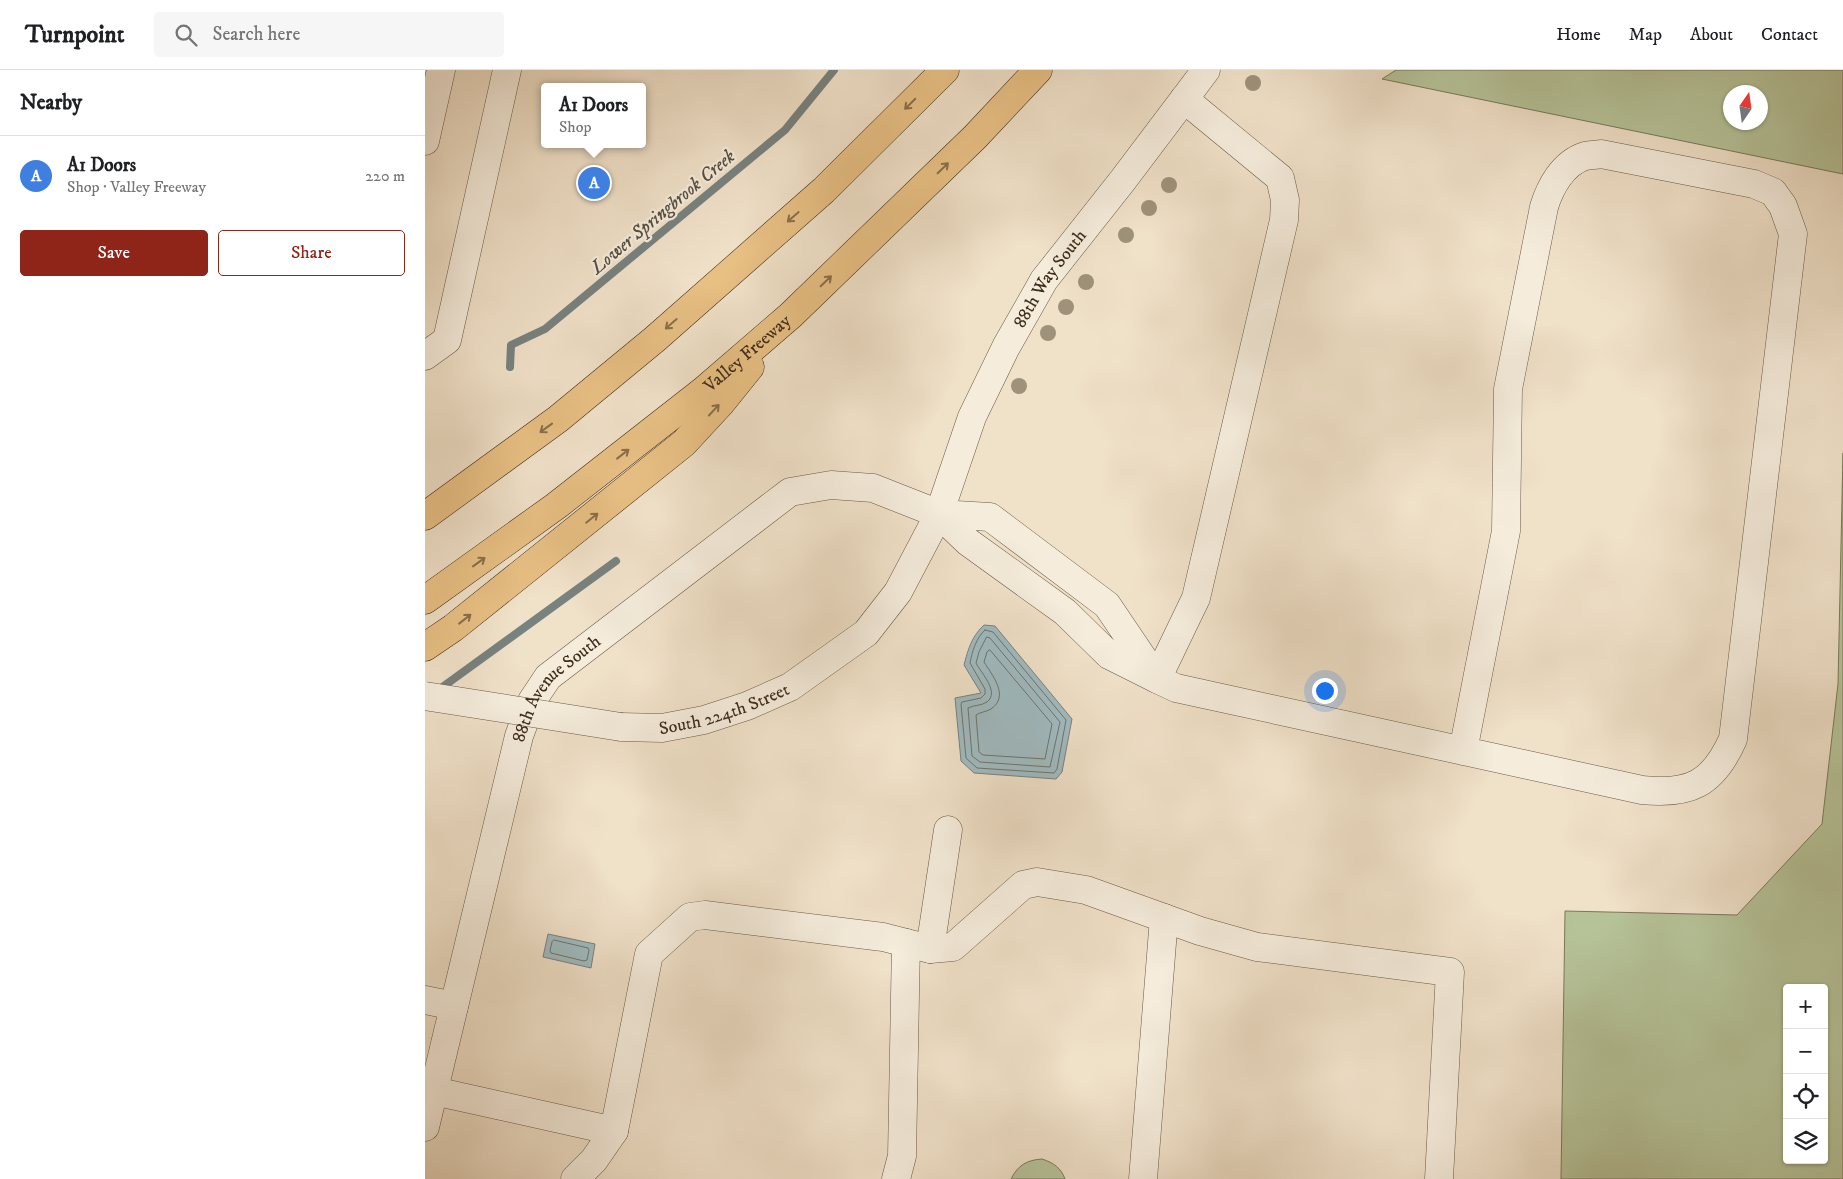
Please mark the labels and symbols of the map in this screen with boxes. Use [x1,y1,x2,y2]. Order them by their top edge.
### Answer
north arrow [1723,85,1768,130]
one-way arrow [904,98,916,111]
water label: Lower Springbrook Creek [585,145,741,281]
one-way arrow [937,162,949,174]
pin: A [578,164,610,202]
one-way arrow [787,211,800,223]
street label: 88th Way South [1009,225,1092,332]
one-way arrow [820,275,833,287]
street label: Valley Freeway [699,310,796,398]
one-way arrow [665,319,678,330]
one-way arrow [708,404,720,417]
one-way arrow [540,422,553,433]
one-way arrow [616,449,629,460]
one-way arrow [585,512,598,523]
one-way arrow [472,557,486,567]
one-way arrow [458,613,471,624]
street label: 88th Avenue South [508,630,606,744]
your location [1312,678,1338,704]
street label: South 224th Street [657,679,793,740]

